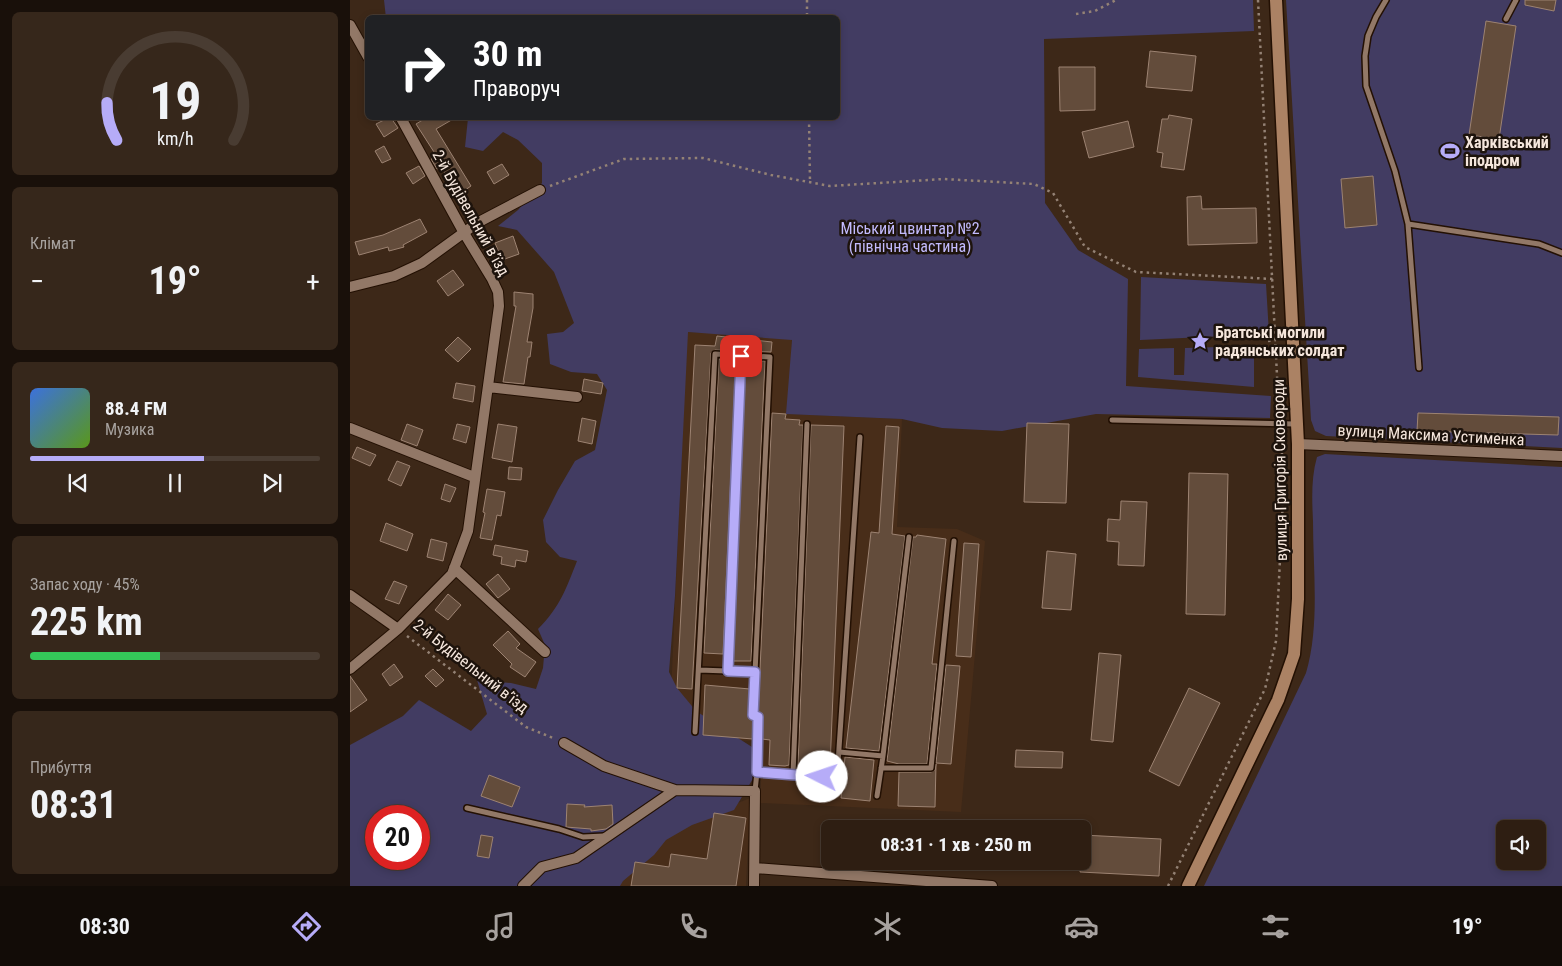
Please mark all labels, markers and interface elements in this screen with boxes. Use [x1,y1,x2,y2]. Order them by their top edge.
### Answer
text: 30 m [473,34,542,75]
icon: right [390,35,455,100]
text: 19 [149,71,201,132]
text: Праворуч [473,76,561,101]
text: km/h [157,128,193,149]
place label: Харківський іподром [1465,133,1549,170]
sports icon: Харківський іподром [1439,140,1461,162]
street label: 2-й Будівельний в’їзд [429,147,514,280]
park label: Міський цвинтар №2 (північна частина) [840,219,980,256]
text: Клімат [30,234,75,253]
text: 19° [148,259,202,303]
text: − [30,265,44,298]
text: + [306,265,320,298]
place label: Братські могили радянських солдат [1215,323,1345,360]
place icon: Братські могили радянських солдат [1189,330,1211,352]
pin [720,335,762,377]
icon: arrive [727,342,755,370]
street label: вулиця Григорія Сковороди [1269,379,1291,561]
text: 88.4 FM [105,397,167,420]
text: Музика [105,420,154,439]
street label: вулиця Максима Устименка [1337,421,1525,449]
icon: previous [64,469,92,497]
icon: pause [161,469,189,497]
icon: next [258,469,286,497]
text: Запас ходу · 45% [30,575,140,594]
text: 225 km [30,600,143,644]
street label: 2-й Будівельний в’їзд [410,615,533,717]
position arrow [795,750,847,802]
text: Прибуття [30,758,92,777]
text: 08:31 [30,783,117,827]
speed limit sign: 20 [365,805,430,870]
map controls [1496,820,1546,870]
button: sound [1496,820,1546,870]
text: 08:31 · 1 хв · 250 m [880,833,1032,856]
icon: directions [289,909,324,944]
icon: music [483,909,518,944]
icon: phone [676,909,711,944]
icon: climate [870,909,905,944]
icon: car [1064,909,1099,944]
icon: filters [1258,909,1293,944]
text: 08:30 [79,914,130,939]
text: 19° [1452,914,1483,939]

